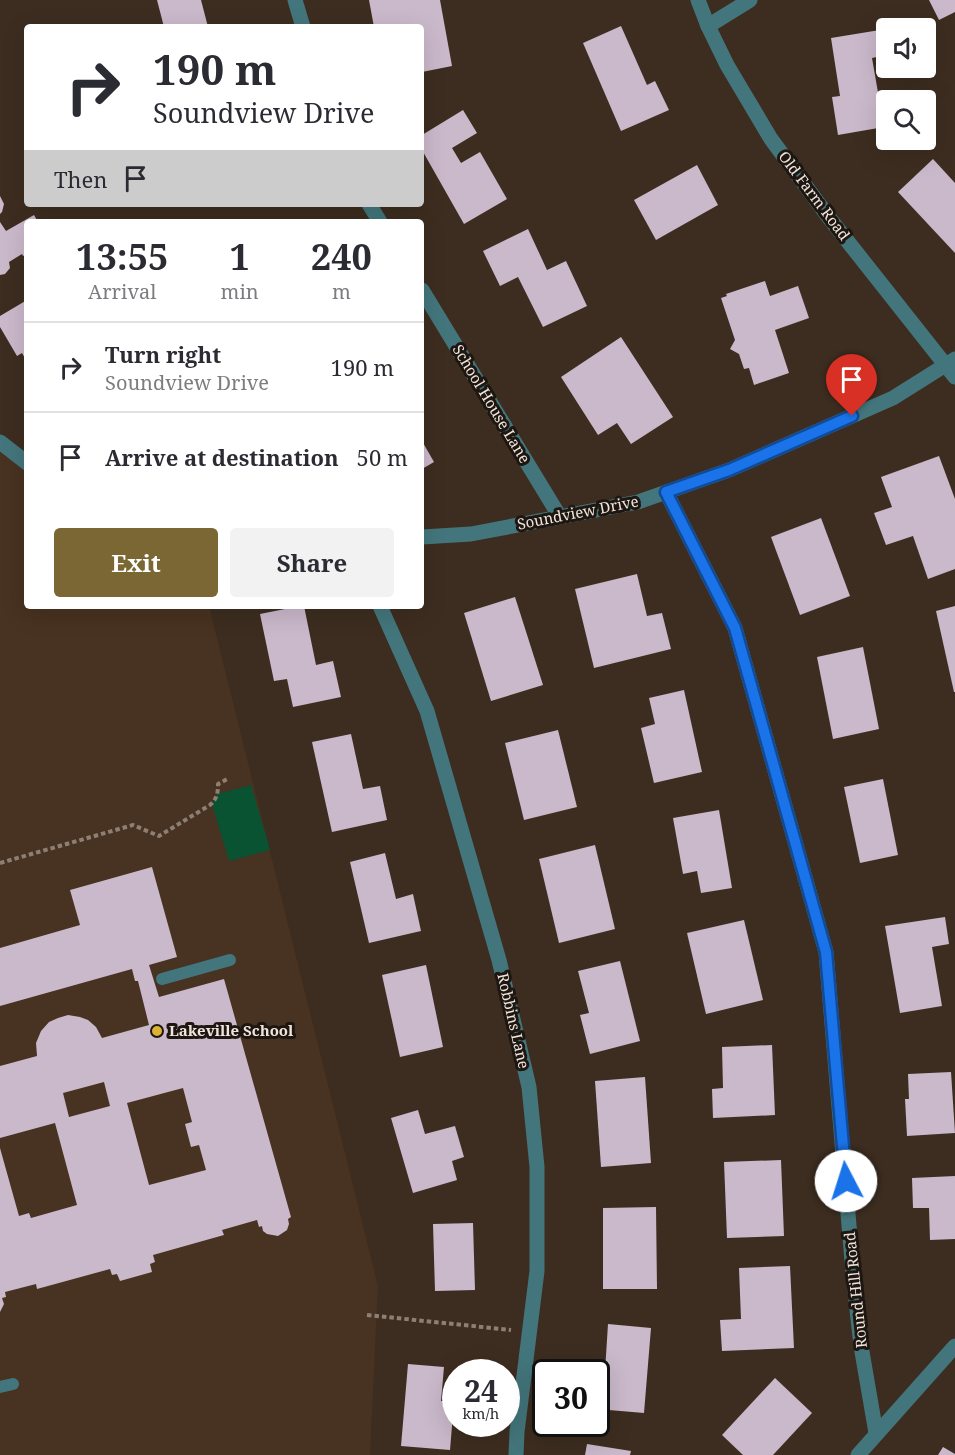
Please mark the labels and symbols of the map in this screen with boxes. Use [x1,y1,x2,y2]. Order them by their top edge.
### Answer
street label: Old Farm Road [775,147,855,244]
street label: School House Lane [448,340,535,467]
pin [826,354,877,416]
street label: Soundview Drive [516,490,640,534]
street label: Robbins Lane [493,971,535,1071]
place label: Lakeville School [169,1020,294,1040]
marker: Lakeville School [150,1024,164,1038]
position arrow [814,1149,878,1213]
street label: Round Hill Road [839,1231,871,1349]
speed limit sign: 30 [532,1359,610,1437]

